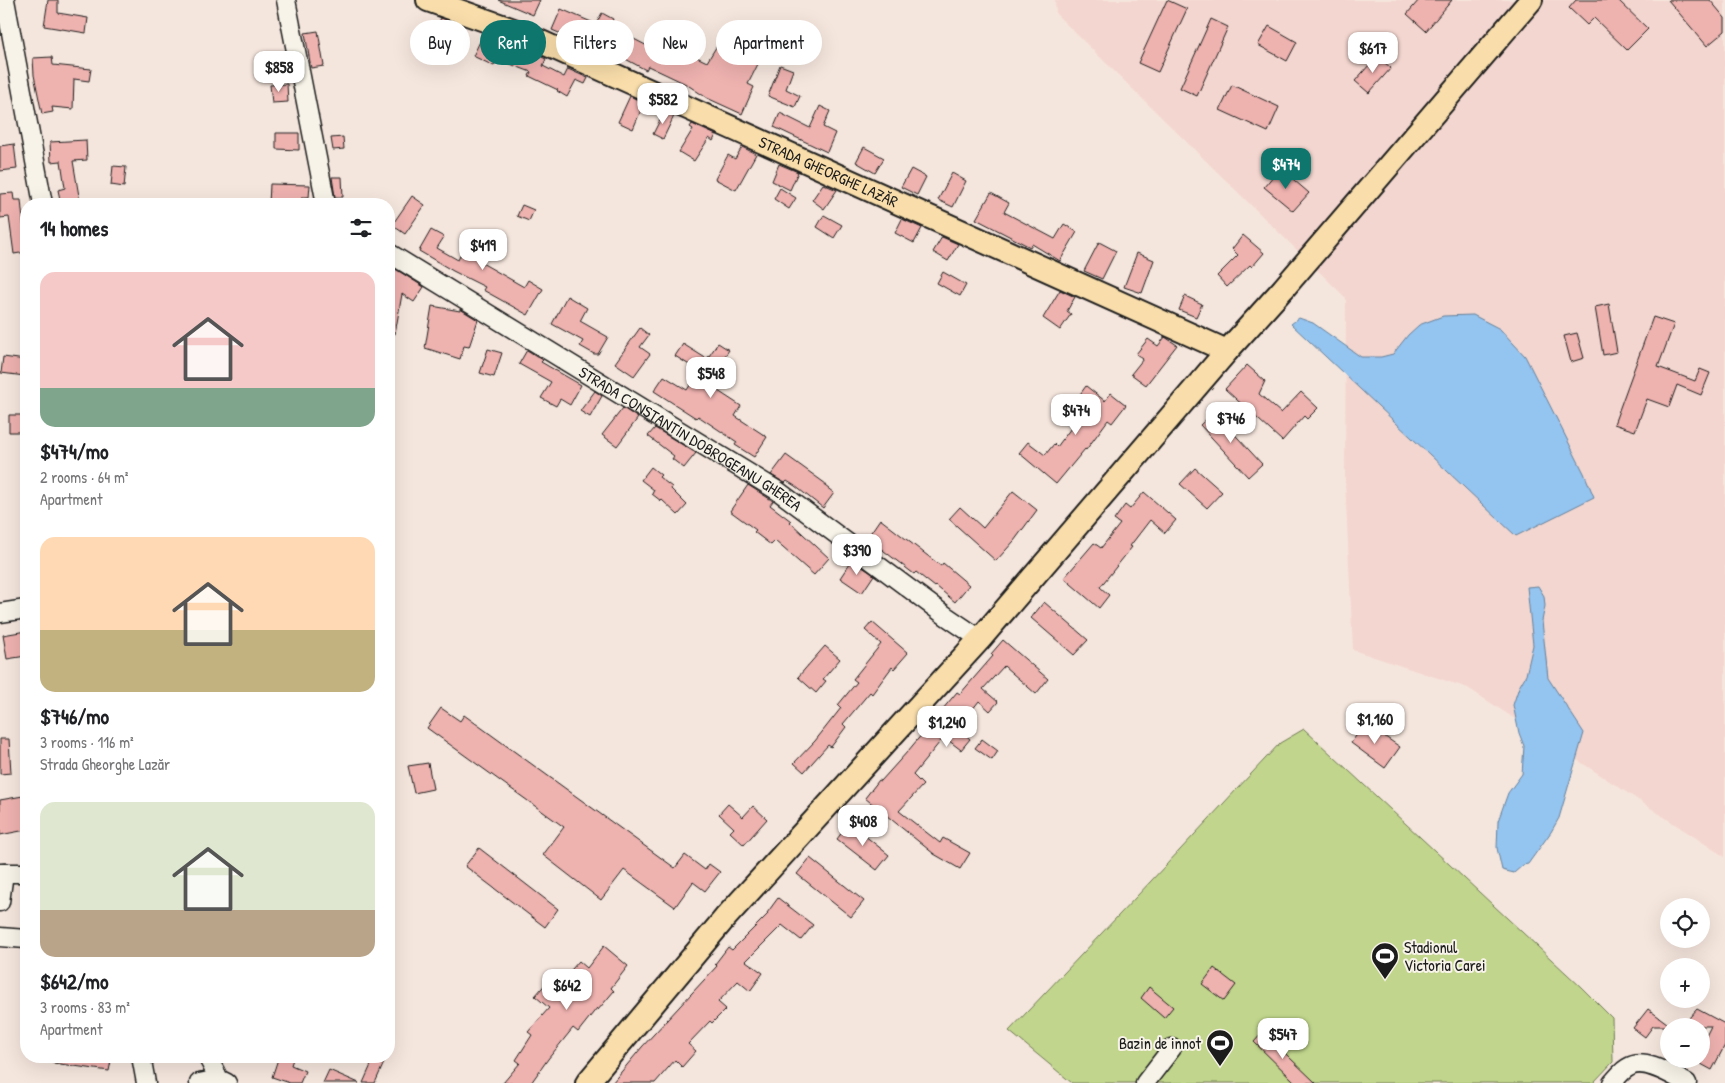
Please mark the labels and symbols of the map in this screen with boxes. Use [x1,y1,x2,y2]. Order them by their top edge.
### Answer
pin: $617 [1343,32,1403,74]
pin: $858 [249,51,309,93]
pin: $582 [633,82,693,125]
street label: STRADA GHEORGHE LAZĂR [755,131,902,212]
pin: $474 [1256,148,1316,190]
pin: $419 [453,228,513,271]
pin: $548 [681,356,741,399]
street label: STRADA CONSTANTIN DOBROGEANU GHEREA [575,361,807,516]
pin: $474 [1046,394,1106,436]
pin: $746 [1201,402,1261,444]
pin: $390 [827,534,887,576]
pin: $1,160 [1334,702,1416,745]
pin: $1,240 [906,706,988,748]
pin: $408 [833,804,893,847]
place label: Stadionul Victoria Carei [1404,936,1486,976]
sports icon: Stadionul Victoria Carei [1370,941,1400,980]
pin: $642 [537,968,597,1011]
pin: $547 [1253,1018,1313,1060]
sports icon: Bazin de innot [1205,1028,1235,1067]
place label: Bazin de innot [1119,1032,1201,1054]

